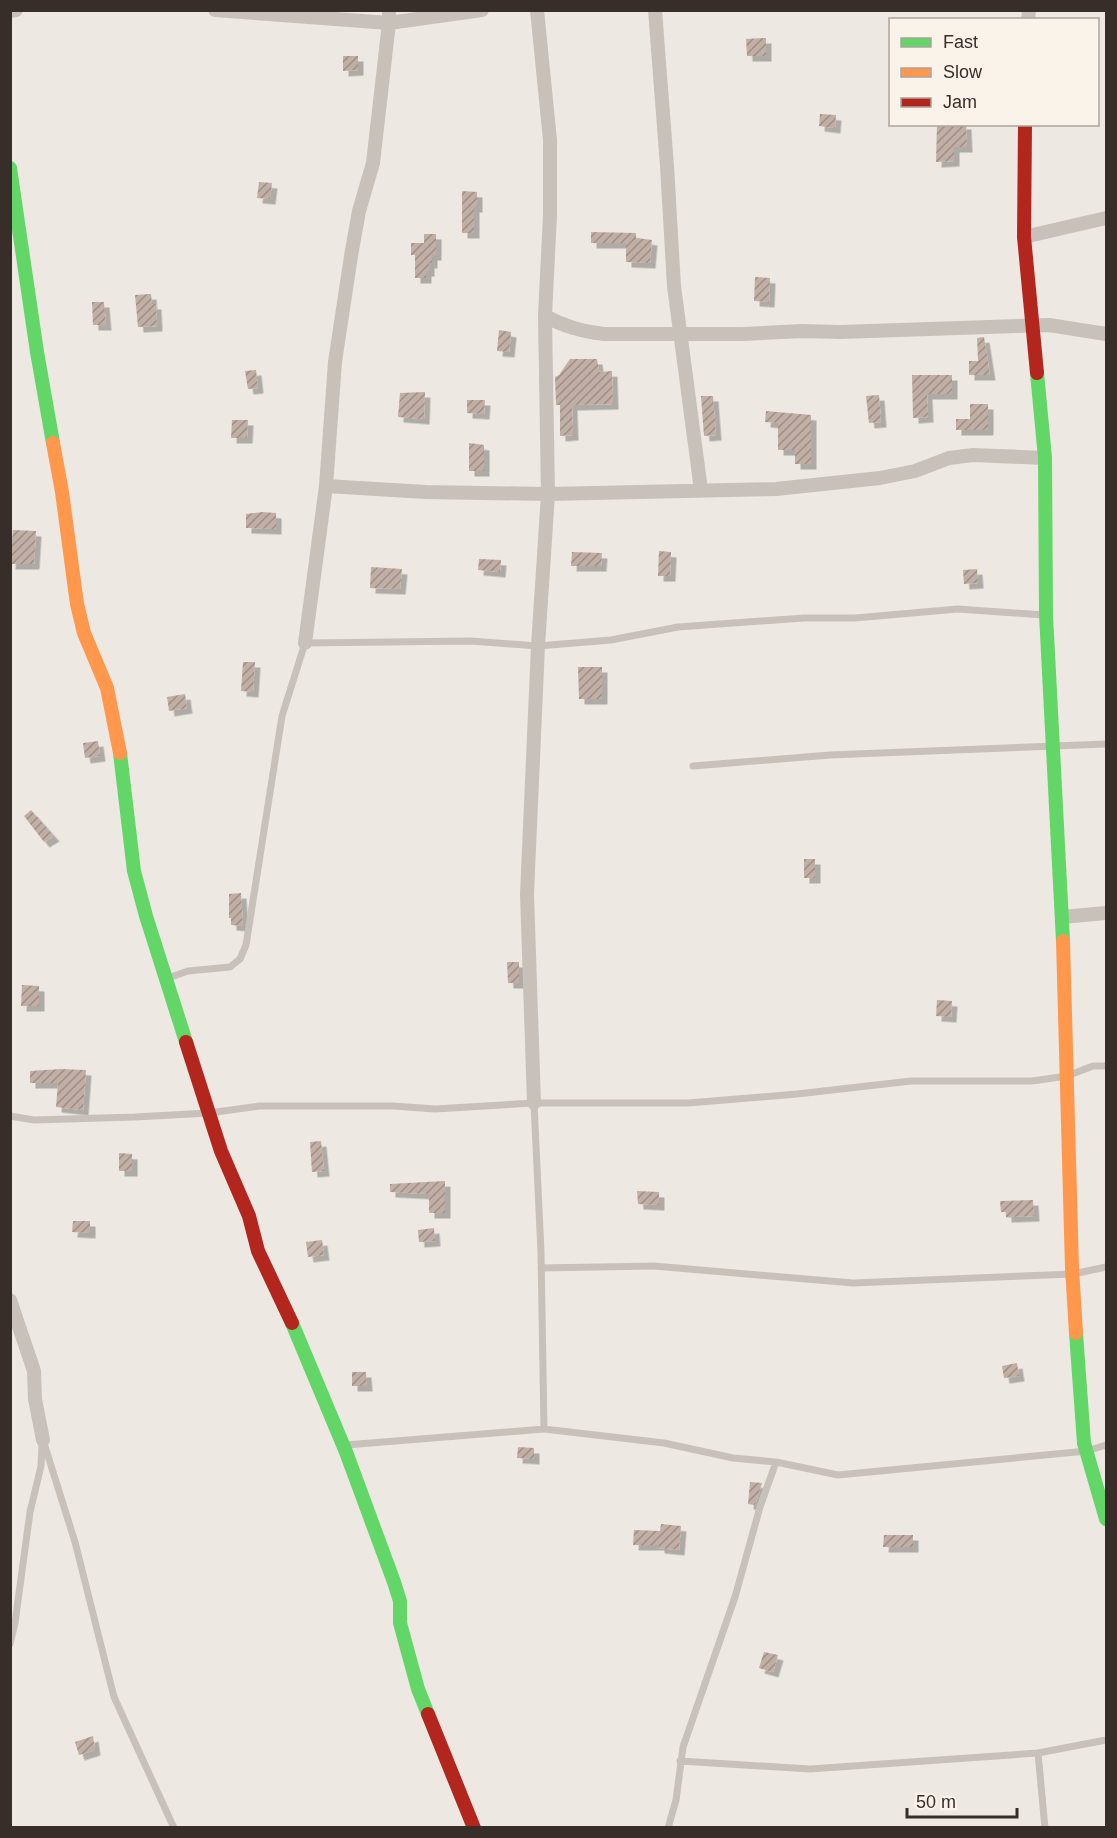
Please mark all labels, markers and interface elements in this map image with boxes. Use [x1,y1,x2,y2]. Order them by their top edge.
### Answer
legend [889,18,1099,126]
text: Fast [943,32,978,52]
text: Slow [943,62,983,82]
text: Jam [943,92,977,112]
scale bar [907,1781,1016,1819]
text: 50 m [916,1792,956,1812]

